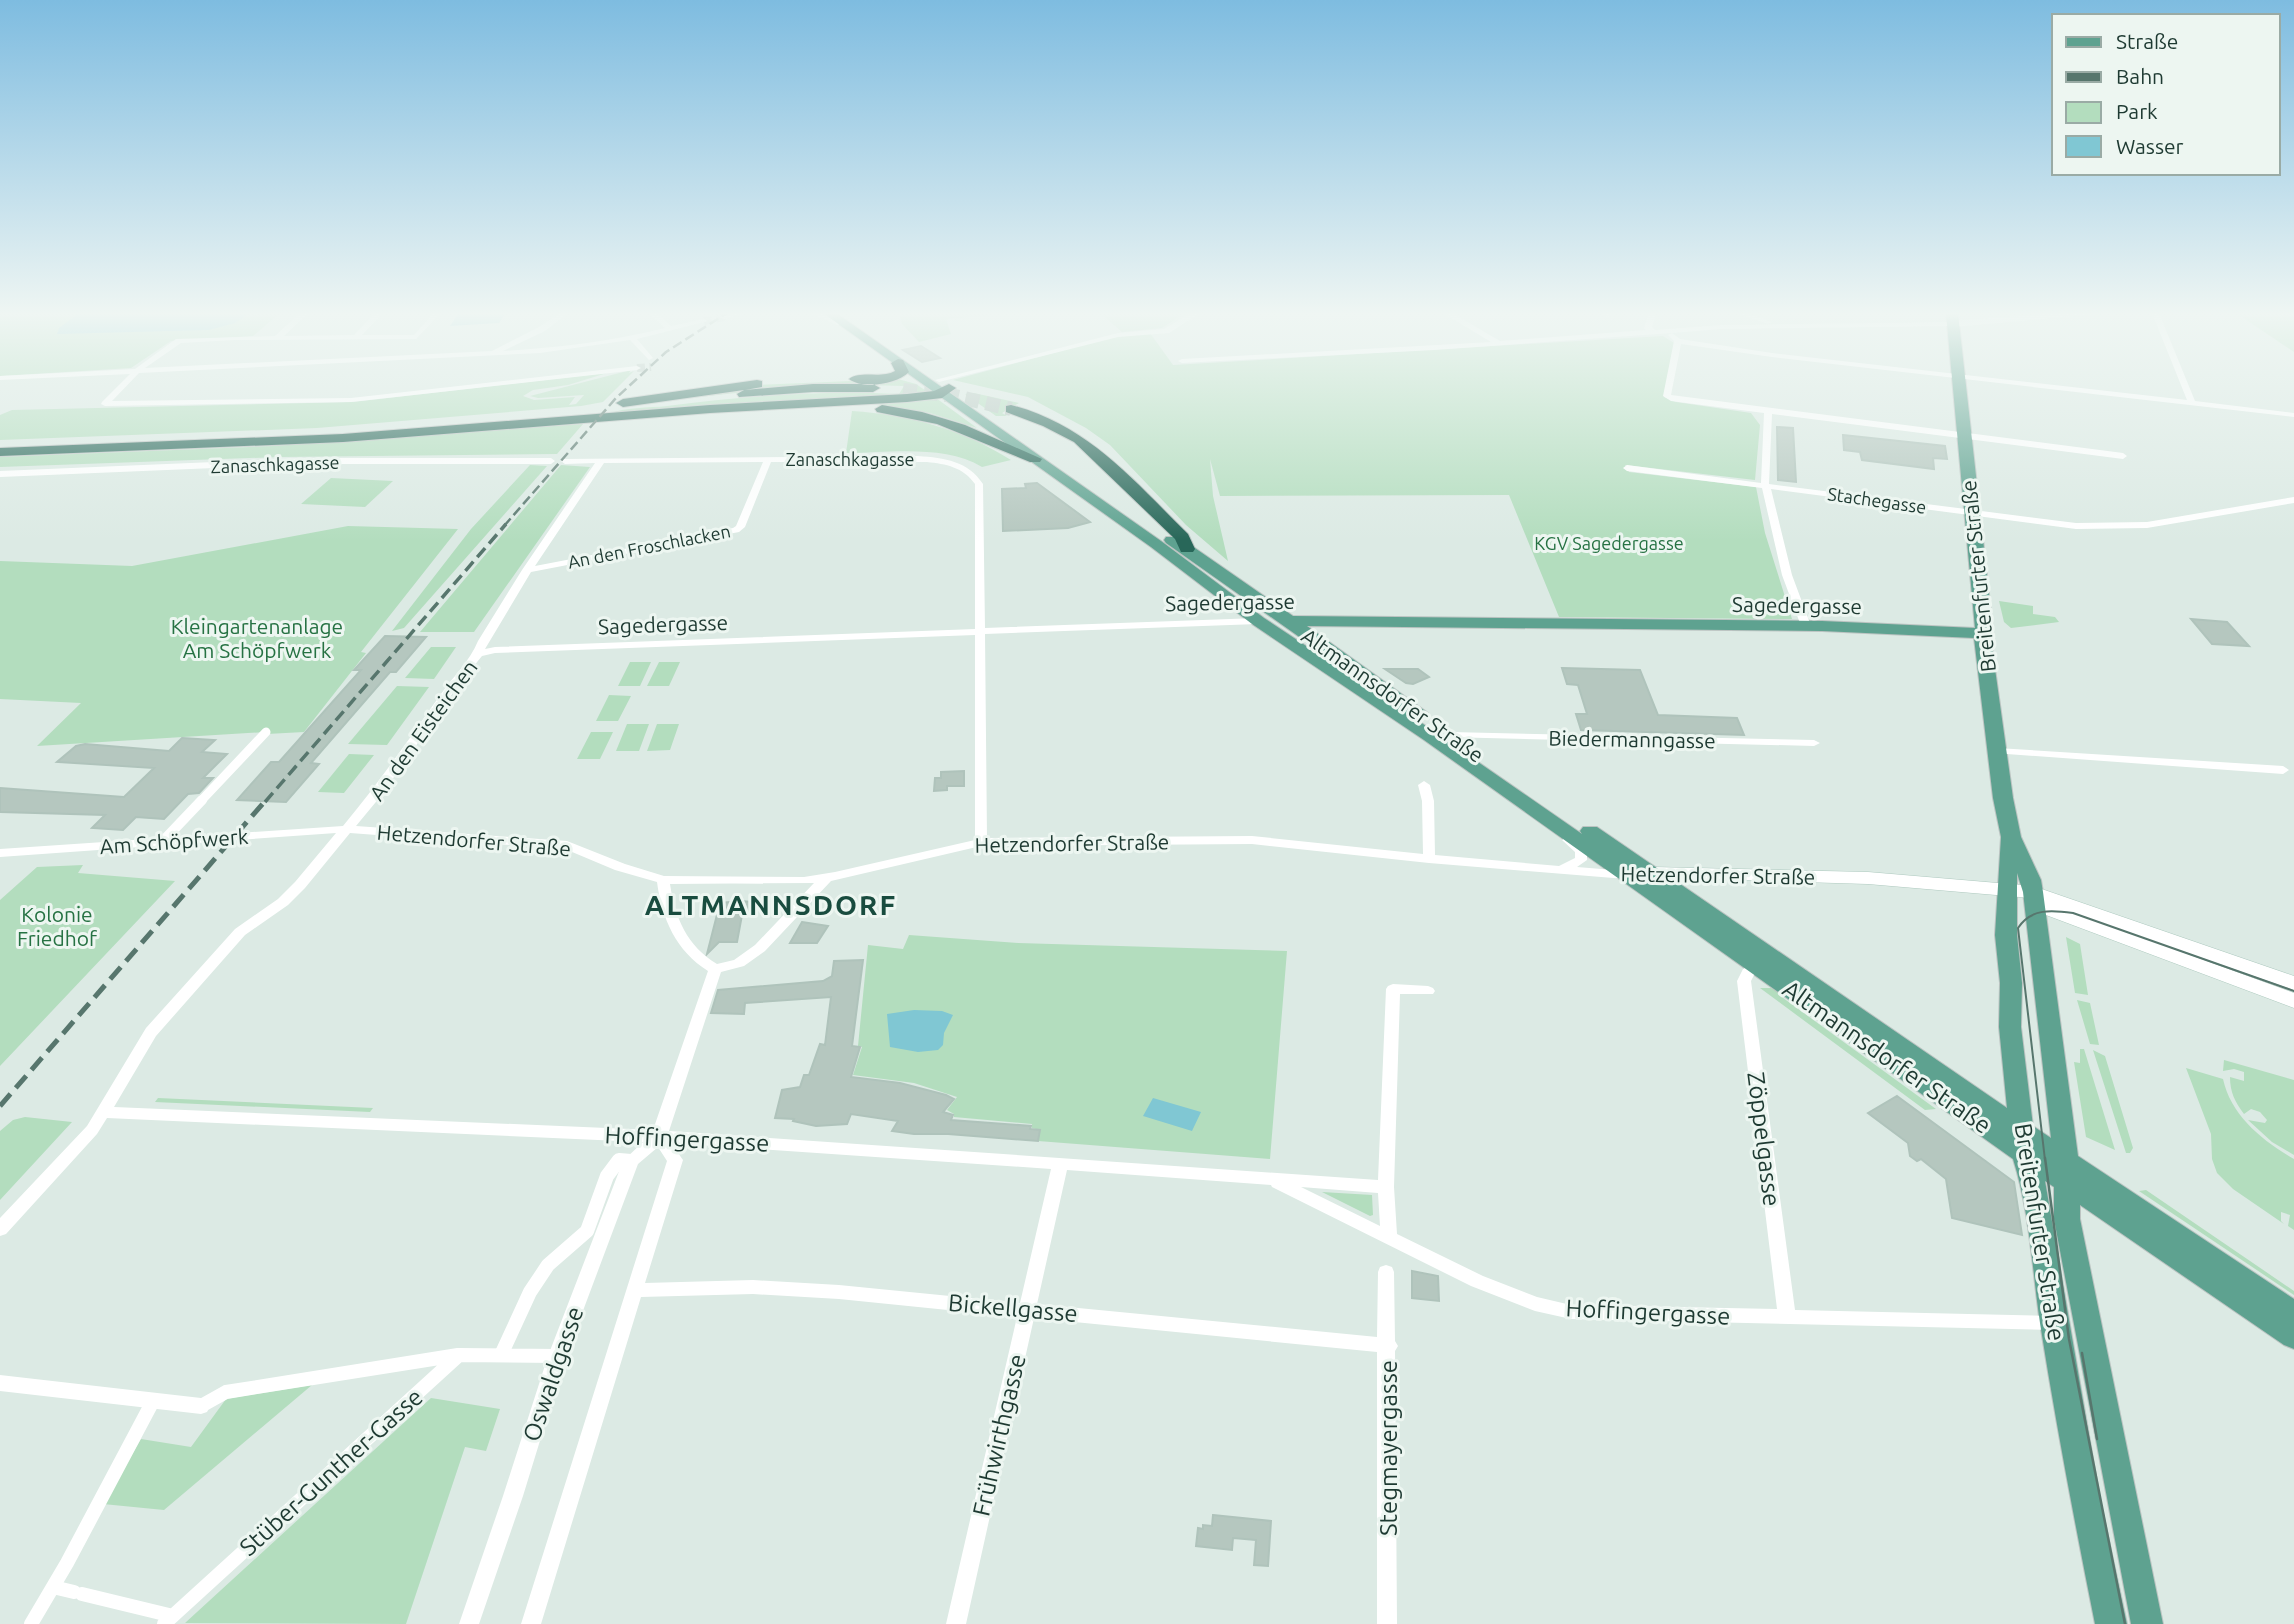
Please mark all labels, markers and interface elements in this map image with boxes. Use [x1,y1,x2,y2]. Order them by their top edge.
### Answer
legend [2052,14,2280,175]
text: Straße [2116,29,2178,53]
text: Bahn [2116,64,2164,88]
text: Park [2116,99,2158,123]
text: Wasser [2116,134,2184,158]
street label: Zanaschkagasse [786,449,914,469]
street label: Zanaschkagasse [210,452,340,476]
street label: Breitenfurter Straße [1956,479,2000,673]
street label: Stachegasse [1826,483,1928,517]
street label: An den Froschlacken [566,520,732,572]
park label: KGV Sagedergasse [1534,533,1684,553]
street label: Sagedergasse [1165,589,1295,615]
street label: Sagedergasse [1732,592,1862,618]
street label: Sagedergasse [598,610,728,638]
park label: Kleingartenanlage Am Schöpfwerk [171,614,343,662]
street label: Altmannsdorfer Straße [1297,623,1489,767]
street label: An den Eisteichen [364,655,482,805]
street label: Biedermanngasse [1548,726,1716,752]
street label: Hetzendorfer Straße [376,820,572,860]
street label: Am Schöpfwerk [99,824,249,858]
street label: Hetzendorfer Straße [974,829,1170,857]
street label: Hetzendorfer Straße [1620,861,1816,889]
district label: ALTMANNSDORF [645,889,897,920]
park label: Kolonie Friedhof [17,902,98,950]
street label: Altmannsdorfer Straße [1778,975,1996,1139]
street label: Zöppelgasse [1742,1070,1786,1208]
street label: Hoffingergasse [604,1121,770,1157]
street label: Breitenfurter Straße [2009,1121,2071,1343]
street label: Bickellgasse [947,1289,1079,1327]
street label: Hoffingergasse [1565,1294,1731,1330]
street label: Oswaldgasse [517,1303,589,1445]
street label: Frühwirthgasse [967,1351,1031,1519]
street label: Stegmayergasse [1375,1360,1402,1536]
street label: Stüber-Gunther-Gasse [234,1383,428,1561]

